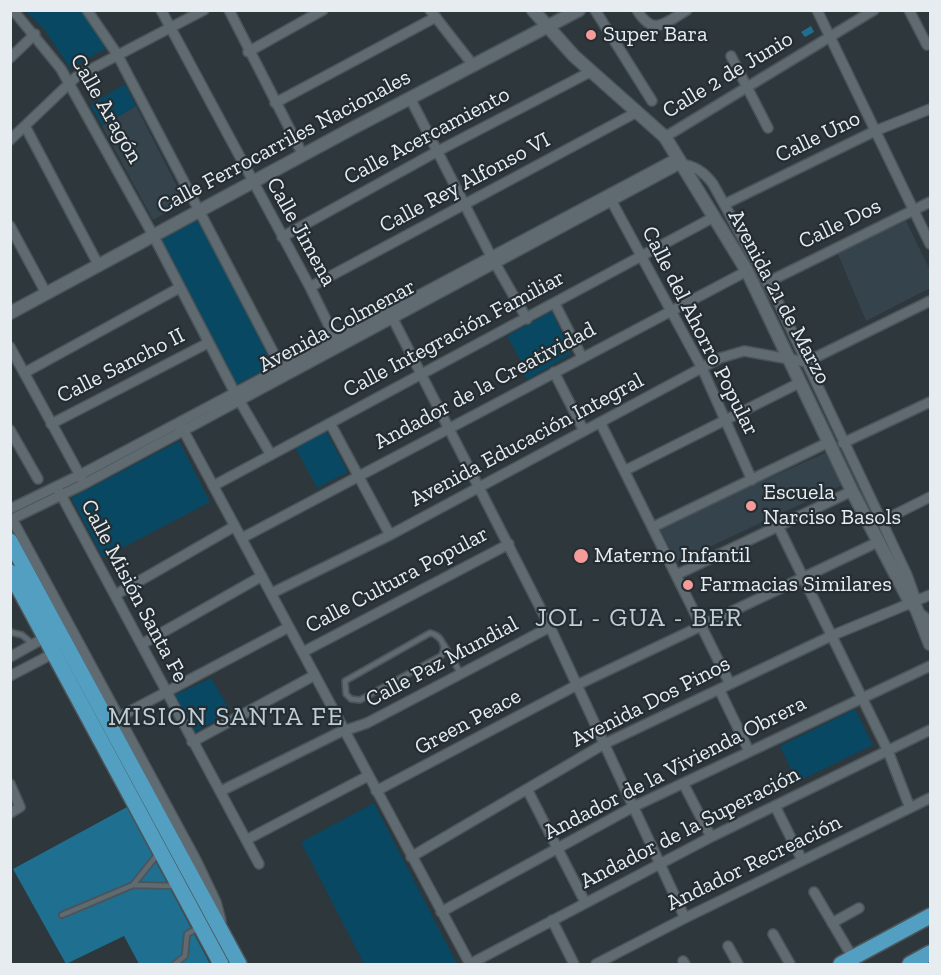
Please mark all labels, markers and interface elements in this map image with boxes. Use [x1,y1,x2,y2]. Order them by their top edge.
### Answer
place label: Super Bara [603,22,708,48]
street label: Calle 2 de Junio [658,26,798,124]
marker: Super Bara [584,28,598,42]
street label: Calle Aragón [64,50,148,168]
street label: Calle Ferrocarriles Nacionales [153,64,415,220]
street label: Calle Acercamiento [340,81,514,191]
street label: Calle Uno [771,105,865,169]
street label: Calle Rey Alfonso VI [375,127,555,239]
street label: Calle Jimena [260,173,342,291]
street label: Calle Dos [795,193,885,255]
street label: Avenida 21 de Marzo [722,205,836,389]
street label: Calle del Ahorro Popular [636,222,764,440]
street label: Calle Integración Familiar [339,264,569,404]
street label: Avenida Colmenar [254,273,420,379]
street label: Andador de la Creatividad [370,316,600,456]
street label: Calle Sancho II [53,323,189,409]
street label: Avenida Educación Integral [406,367,648,513]
place label: Escuela Narciso Basols [763,480,901,532]
street label: Calle Misión Santa Fe [75,495,193,687]
marker: Escuela Narciso Basols [744,499,758,513]
street label: Calle Cultura Popular [301,521,493,639]
place label: Materno Infantil [594,543,751,569]
marker: Materno Infantil [572,547,590,565]
place label: Farmacias Similares [700,572,892,598]
marker: Farmacias Similares [681,578,695,592]
district label: JOL - GUA - BER [535,603,743,635]
street label: Calle Paz Mundial [361,611,523,713]
street label: Avenida Dos Pinos [567,651,735,753]
street label: Green Peace [410,683,526,761]
street label: Andador de la Vivienda Obrera [539,690,811,846]
district label: MISION SANTA FE [108,702,344,734]
street label: Andador de la Superación [576,761,804,895]
street label: Andador Recreación [662,809,846,917]

